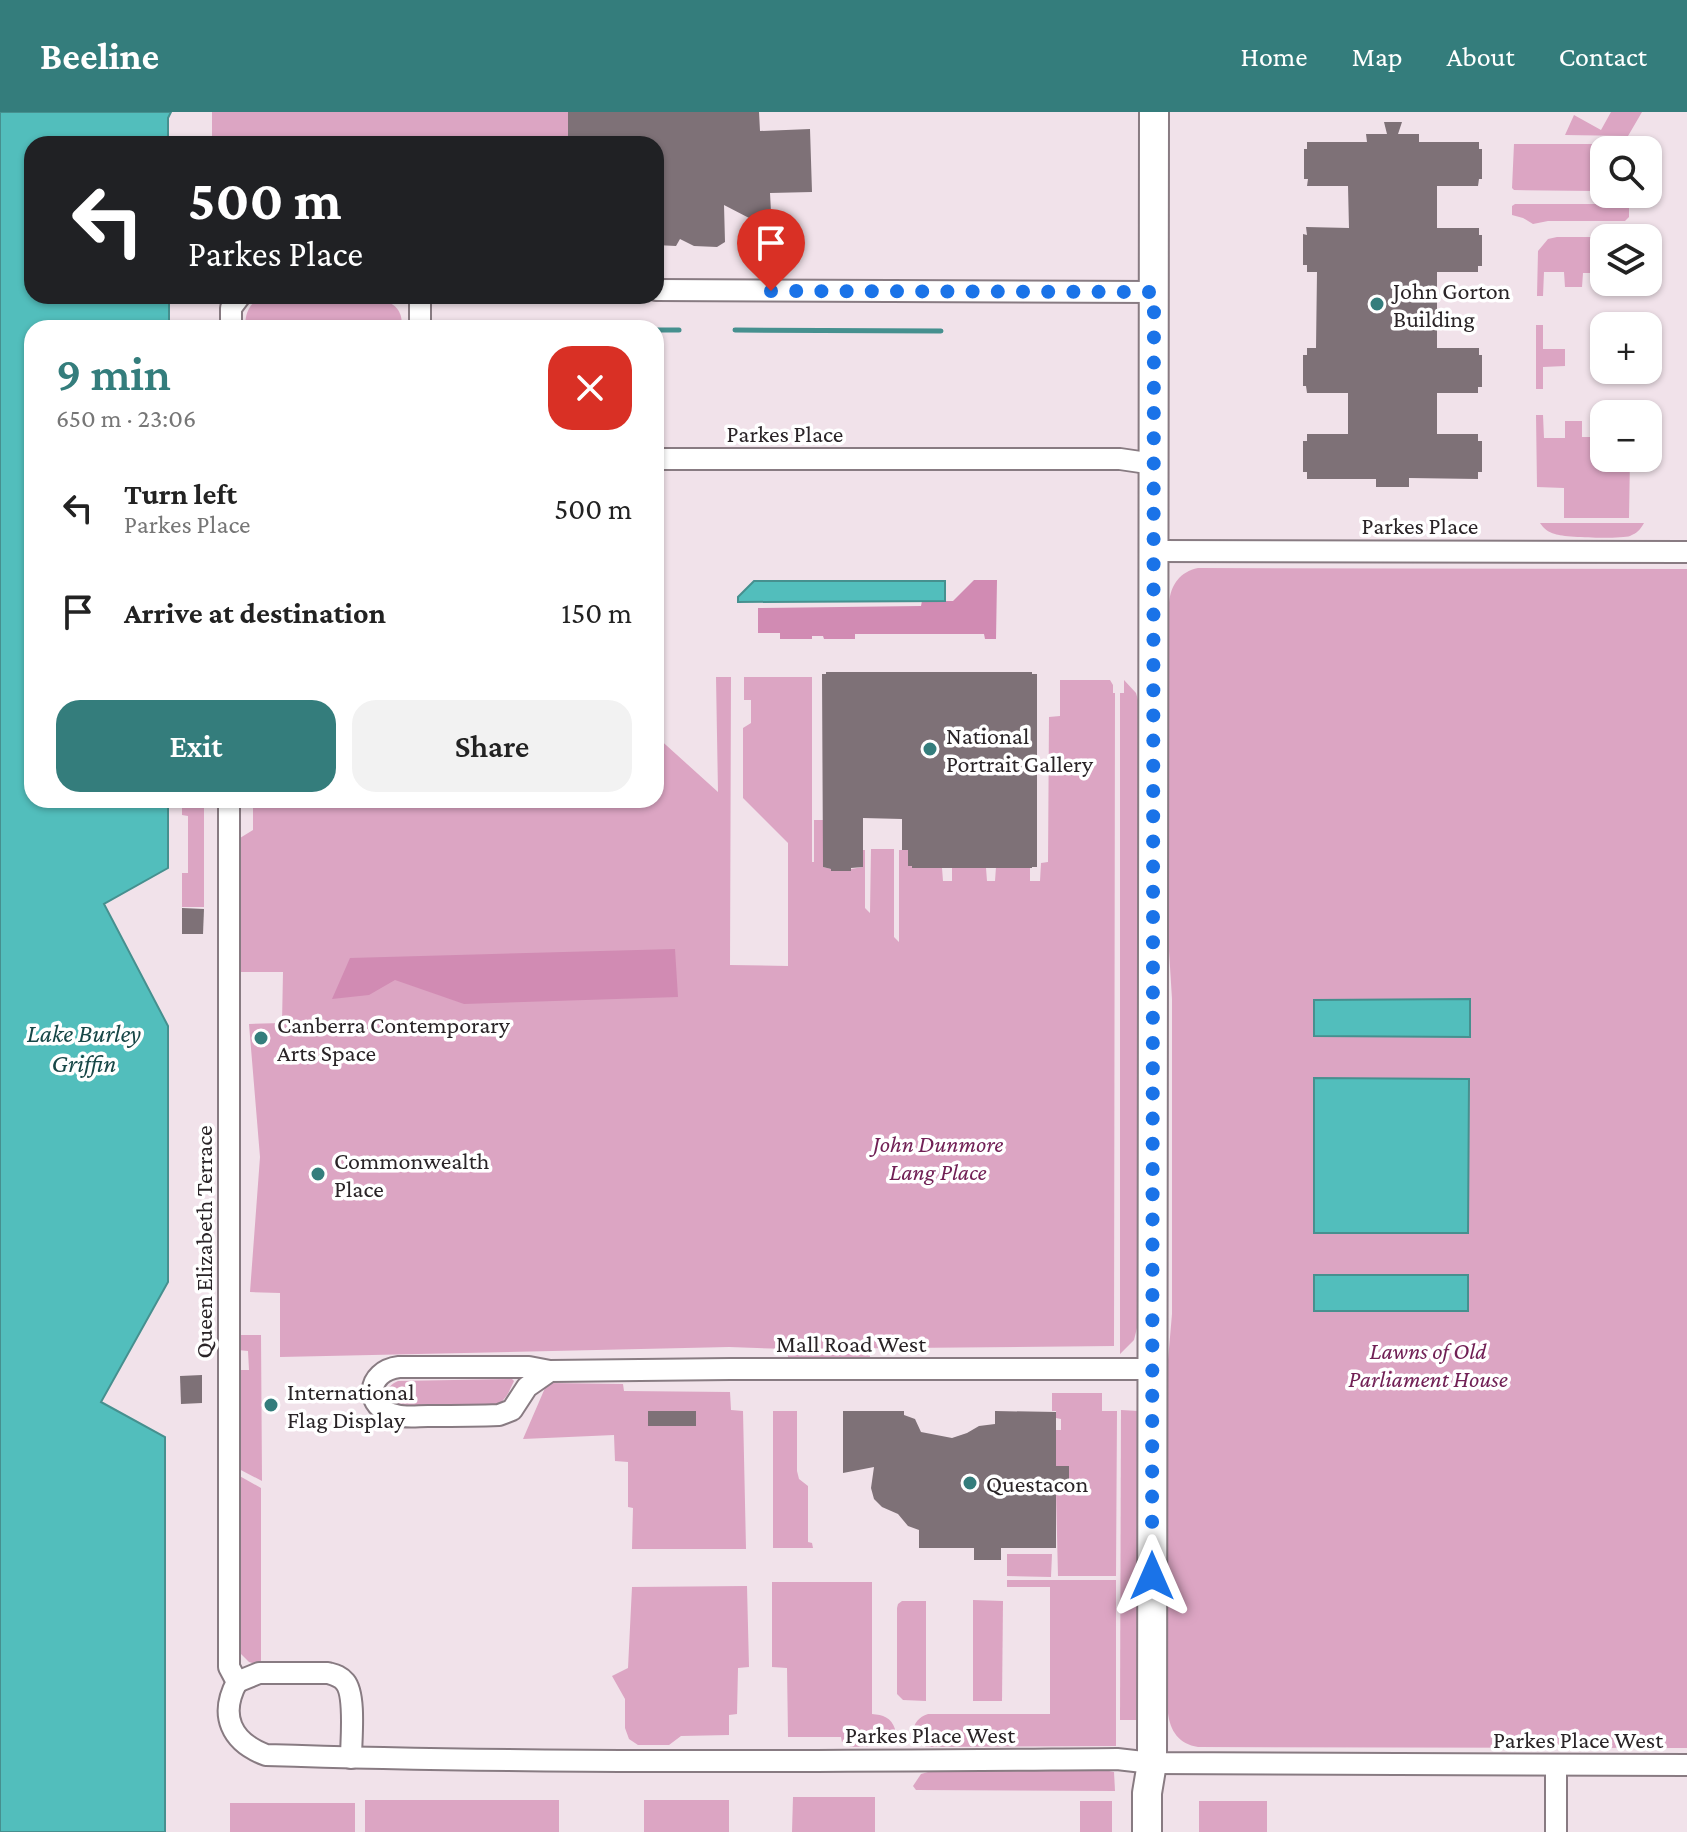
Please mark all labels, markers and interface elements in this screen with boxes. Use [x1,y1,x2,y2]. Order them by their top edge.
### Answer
text: Beeline [40,35,159,77]
text: Home [1241,41,1308,72]
text: Map [1352,41,1403,72]
text: About [1447,41,1515,72]
text: Contact [1559,41,1647,72]
map controls [1590,136,1662,472]
button: search [1590,136,1662,208]
icon: left [56,168,160,272]
text: 500 m [188,169,342,231]
pin [737,209,805,291]
icon: arrive [749,221,793,265]
button: layers [1590,224,1662,296]
text: Parkes Place [188,234,363,274]
place label: John Gorton Building [1391,277,1511,332]
marker: John Gorton Building [1368,295,1386,313]
button: + [1590,312,1662,384]
button: close [548,346,632,430]
text: 9 min [56,347,171,400]
button: − [1590,400,1662,472]
text: 650 m · 23:06 [56,404,196,433]
street label: Parkes Place [727,420,843,447]
text: Turn left [124,477,237,510]
icon: left [56,486,100,530]
text: 500 m [554,492,632,525]
text: Parkes Place [124,510,251,539]
street label: Parkes Place [1362,512,1478,539]
icon: arrive [56,590,100,634]
text: Arrive at destination [124,596,386,629]
text: 150 m [561,596,632,629]
button: Exit [56,700,336,792]
button: Share [352,700,632,792]
place label: National Portrait Gallery [946,722,1094,777]
marker: National Portrait Gallery [921,740,939,758]
place label: Canberra Contemporary Arts Space [277,1011,511,1066]
water label: Lake Burley Griffin [27,1019,141,1078]
marker: Canberra Contemporary Arts Space [252,1029,270,1047]
street label: Queen Elizabeth Terrace [190,1125,217,1359]
park label: John Dunmore Lang Place [869,1130,1003,1185]
place label: Commonwealth Place [334,1147,490,1202]
marker: Commonwealth Place [309,1165,327,1183]
street label: Mall Road West [776,1330,927,1357]
park label: Lawns of Old Parliament House [1348,1337,1508,1392]
place label: International Flag Display [287,1378,414,1433]
marker: International Flag Display [262,1396,280,1414]
place label: Questacon [986,1470,1088,1497]
marker: Questacon [961,1474,979,1492]
position arrow [1110,1534,1194,1618]
street label: Parkes Place West [845,1721,1016,1748]
street label: Parkes Place West [1493,1726,1664,1753]

